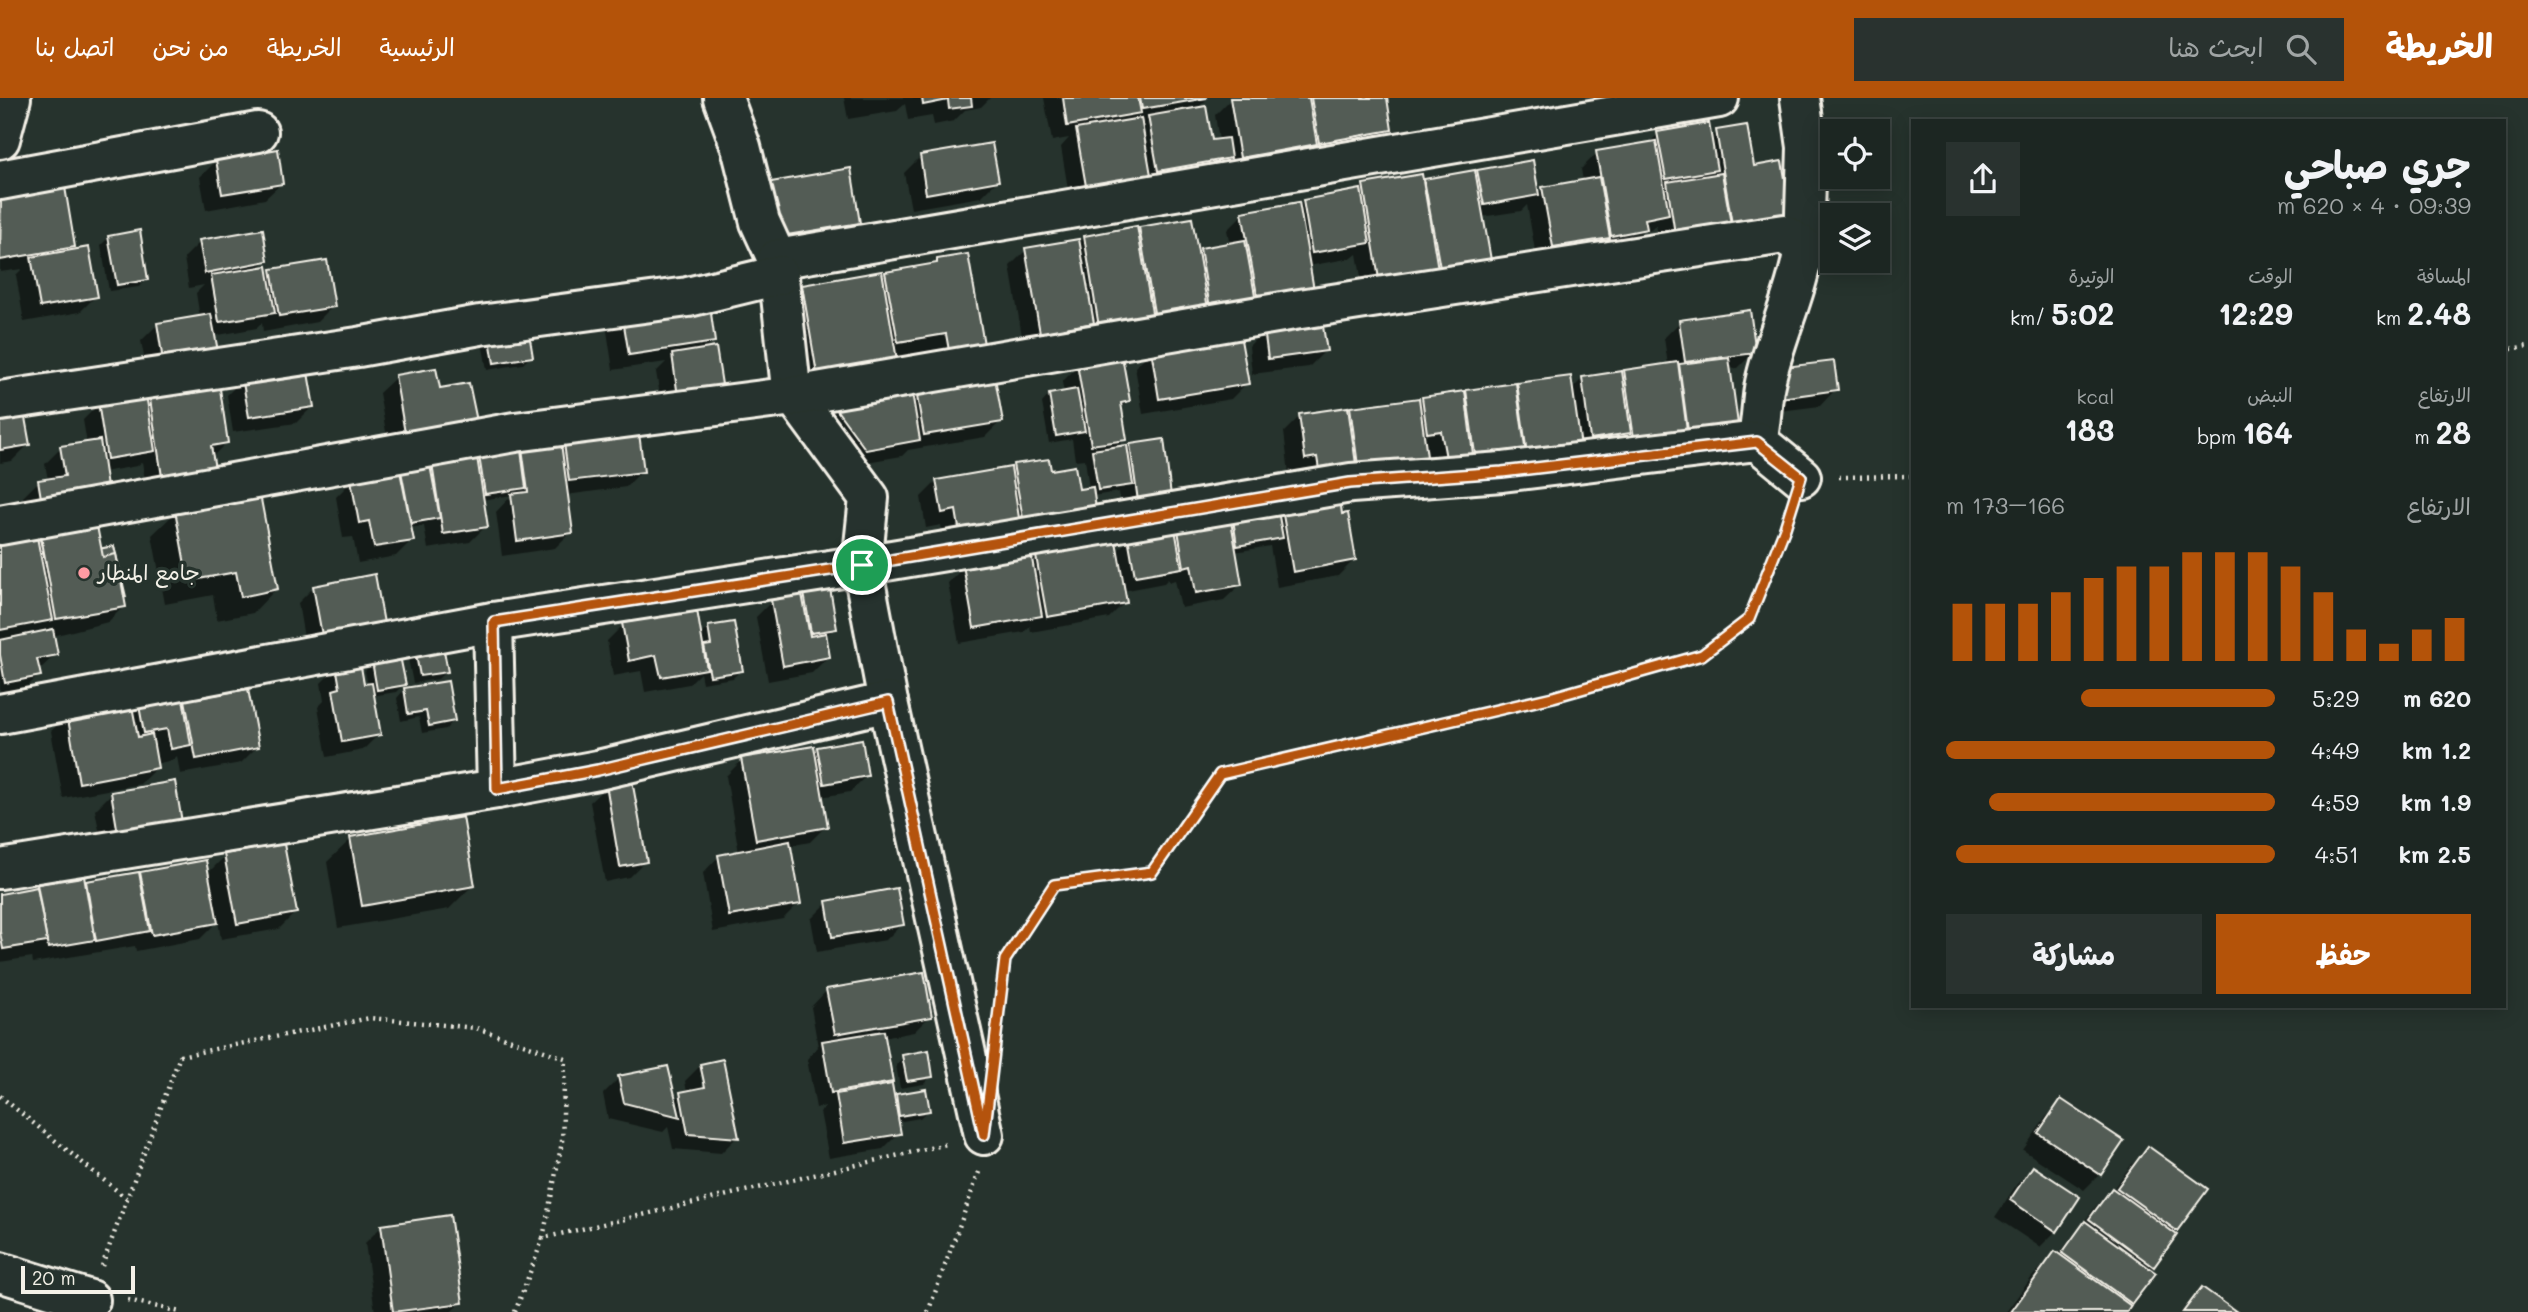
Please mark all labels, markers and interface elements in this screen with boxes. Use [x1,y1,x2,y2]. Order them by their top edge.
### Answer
search box [1854,18,2344,81]
text: الخريطة [2386,23,2493,66]
text: ابحث هنا [2168,30,2264,64]
icon: search [2282,30,2320,68]
text: اتصل بنا [35,31,114,62]
text: من نحن [152,31,229,62]
text: الخريطة [267,31,342,62]
text: الرئيسية [380,31,455,62]
map controls [1820,119,1890,273]
button: locate [1820,119,1890,189]
text: جري صباحي [2284,139,2471,189]
button: share [1946,142,2020,216]
text: 09:39 · 4 × 620 m [2277,190,2471,220]
button: layers [1820,203,1890,273]
text: الوتيرة [2068,263,2114,288]
text: الوقت [2248,263,2293,288]
text: المسافة [2417,263,2471,288]
text: 5:02 [2051,293,2114,333]
text: 12:29 [2218,293,2293,333]
text: 2.48 [2407,293,2471,333]
text: /km [2010,305,2051,330]
text: km [2376,305,2407,330]
text: النبض [2247,382,2293,407]
text: الارتفاع [2418,382,2471,407]
text: kcal [2076,384,2114,409]
text: 183 [2064,409,2114,449]
text: 164 [2242,412,2293,452]
text: 28 [2436,412,2471,452]
text: bpm [2197,424,2242,449]
text: m [2414,424,2436,449]
text: 166–173 m [1946,490,2065,520]
text: الارتفاع [2407,491,2471,521]
pin [832,535,892,595]
icon: arrive [843,546,881,584]
place label: جامع المنطار [96,558,200,588]
marker: جامع المنطار [76,565,92,581]
text: 5:29 [2312,683,2359,713]
text: 620 m [2403,683,2471,713]
text: 4:49 [2311,735,2359,765]
text: 1.2 km [2402,735,2471,765]
text: 4:59 [2311,787,2359,817]
text: 1.9 km [2401,787,2471,817]
text: 4:51 [2315,839,2359,869]
text: 2.5 km [2399,839,2471,869]
button: مشاركة [1946,914,2202,994]
button: حفظ [2216,914,2471,994]
scale bar [21,1263,135,1295]
text: 20 m [32,1265,76,1290]

